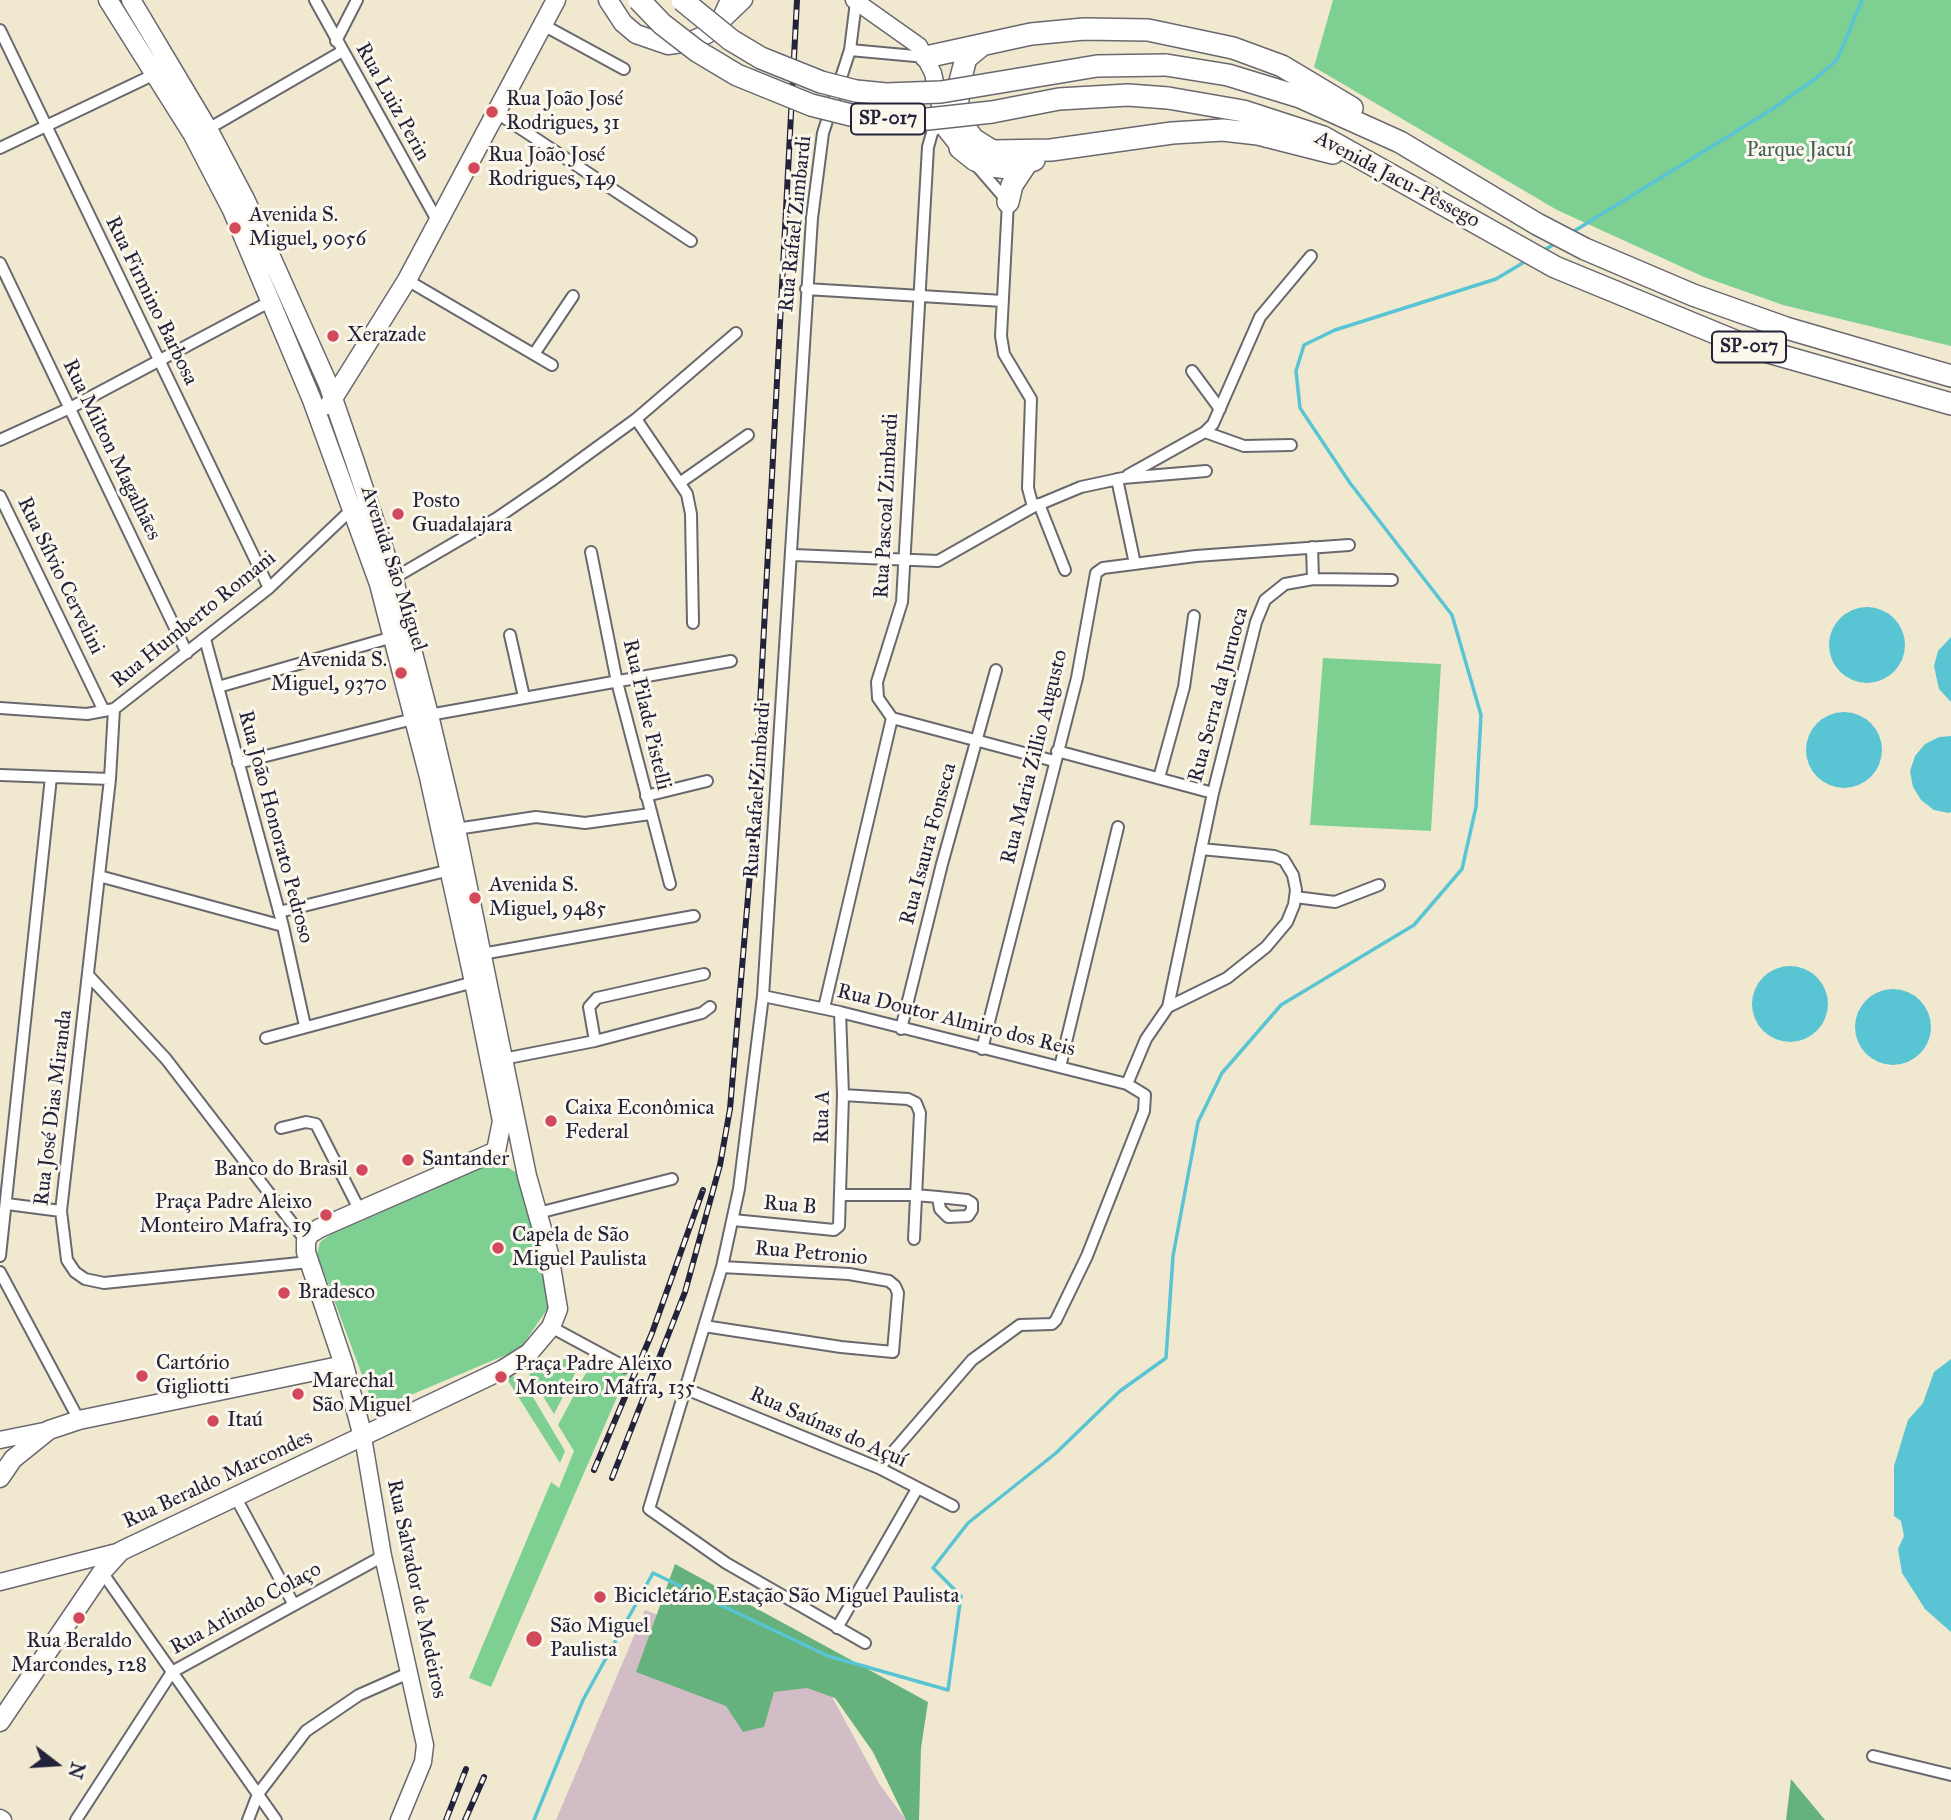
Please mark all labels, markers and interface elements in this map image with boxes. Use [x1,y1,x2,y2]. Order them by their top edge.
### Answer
street label: Rua Luiz Perin [349,39,435,165]
place label: Rua João José Rodrigues, 31 [506,87,623,137]
marker: Rua João José Rodrigues, 31 [484,104,500,120]
road number: SP-017 [851,104,925,134]
street label: Avenida Jacu-Pêssego [1310,126,1484,234]
street label: Rua Rafael Zimbardi [774,135,818,313]
park label: Parque Jacuí [1746,138,1852,164]
place label: Rua João José Rodrigues, 149 [488,143,616,193]
marker: Rua João José Rodrigues, 149 [466,160,482,176]
place label: Avenida S. Miguel, 9056 [249,203,366,253]
street label: Rua Firmino Barbosa [99,212,203,390]
marker: Avenida S. Miguel, 9056 [227,220,243,236]
place label: Xerazade [347,323,426,349]
marker: Xerazade [325,328,341,344]
road number: SP-017 [1712,332,1786,362]
street label: Rua Milton Magalhães [56,355,166,545]
street label: Rua Pascoal Zimbardi [870,413,904,599]
street label: Avenida São Miguel [354,483,432,655]
place label: Posto Guadalajara [412,489,512,539]
street label: Rua Sílvio Cervelini [11,493,109,659]
marker: Posto Guadalajara [390,506,406,522]
street label: Rua Humberto Romani [107,546,281,694]
street label: Rua Serra da Juruoca [1184,605,1254,785]
street label: Rua Pilade Pistelli [616,637,676,793]
street label: Rua Maria Zillio Augusto [996,647,1074,867]
place label: Avenida S. Miguel, 9370 [271,648,387,698]
marker: Avenida S. Miguel, 9370 [393,665,409,681]
street label: Rua Rafael Zimbardi [739,701,777,879]
street label: Rua João Honorato Pedroso [232,708,318,946]
street label: Rua Isaura Fonseca [895,760,963,928]
place label: Avenida S. Miguel, 9485 [489,873,606,923]
marker: Avenida S. Miguel, 9485 [467,890,483,906]
street label: Rua Doutor Almiro dos Reis [834,979,1078,1063]
street label: Rua José Dias Miranda [29,1009,79,1207]
street label: Rua A [810,1090,836,1144]
place label: Caixa Econômica Federal [565,1096,714,1146]
marker: Caixa Econômica Federal [543,1113,559,1129]
place label: Santander [422,1147,509,1173]
marker: Santander [400,1152,416,1168]
place label: Banco do Brasil [214,1157,348,1183]
marker: Banco do Brasil [354,1162,370,1178]
place label: Praça Padre Aleixo Monteiro Mafra, 19 [140,1190,312,1240]
street label: Rua B [762,1191,818,1221]
marker: Praça Padre Aleixo Monteiro Mafra, 19 [318,1207,334,1223]
place label: Capela de São Miguel Paulista [512,1223,647,1273]
street label: Rua Petronio [754,1237,868,1271]
marker: Capela de São Miguel Paulista [490,1240,506,1256]
place label: Bradesco [298,1280,375,1306]
marker: Bradesco [276,1285,292,1301]
place label: Cartório Gigliotti [156,1351,230,1401]
place label: Praça Padre Aleixo Monteiro Mafra, 135 [515,1352,694,1402]
marker: Cartório Gigliotti [134,1368,150,1384]
place label: Marechal São Miguel [312,1369,411,1419]
marker: Praça Padre Aleixo Monteiro Mafra, 135 [493,1369,509,1385]
street label: Rua Saúnas do Açuí [746,1382,910,1474]
marker: Marechal São Miguel [290,1386,306,1402]
place label: Itaú [227,1408,263,1434]
marker: Itaú [205,1413,221,1429]
street label: Rua Beraldo Marcondes [119,1425,317,1535]
street label: Rua Salvador de Medeiros [380,1477,452,1701]
street label: Rua Arlindo Colaço [166,1557,326,1661]
place label: Bicicletário Estação São Miguel Paulista [614,1584,959,1610]
marker: Bicicletário Estação São Miguel Paulista [592,1589,608,1605]
marker: Rua Beraldo Marcondes, 128 [71,1610,87,1626]
place label: São Miguel Paulista [550,1614,649,1664]
place label: Rua Beraldo Marcondes, 128 [11,1629,147,1679]
marker: São Miguel Paulista [524,1629,544,1649]
north arrow [21,1729,91,1799]
text: N [63,1759,90,1781]

